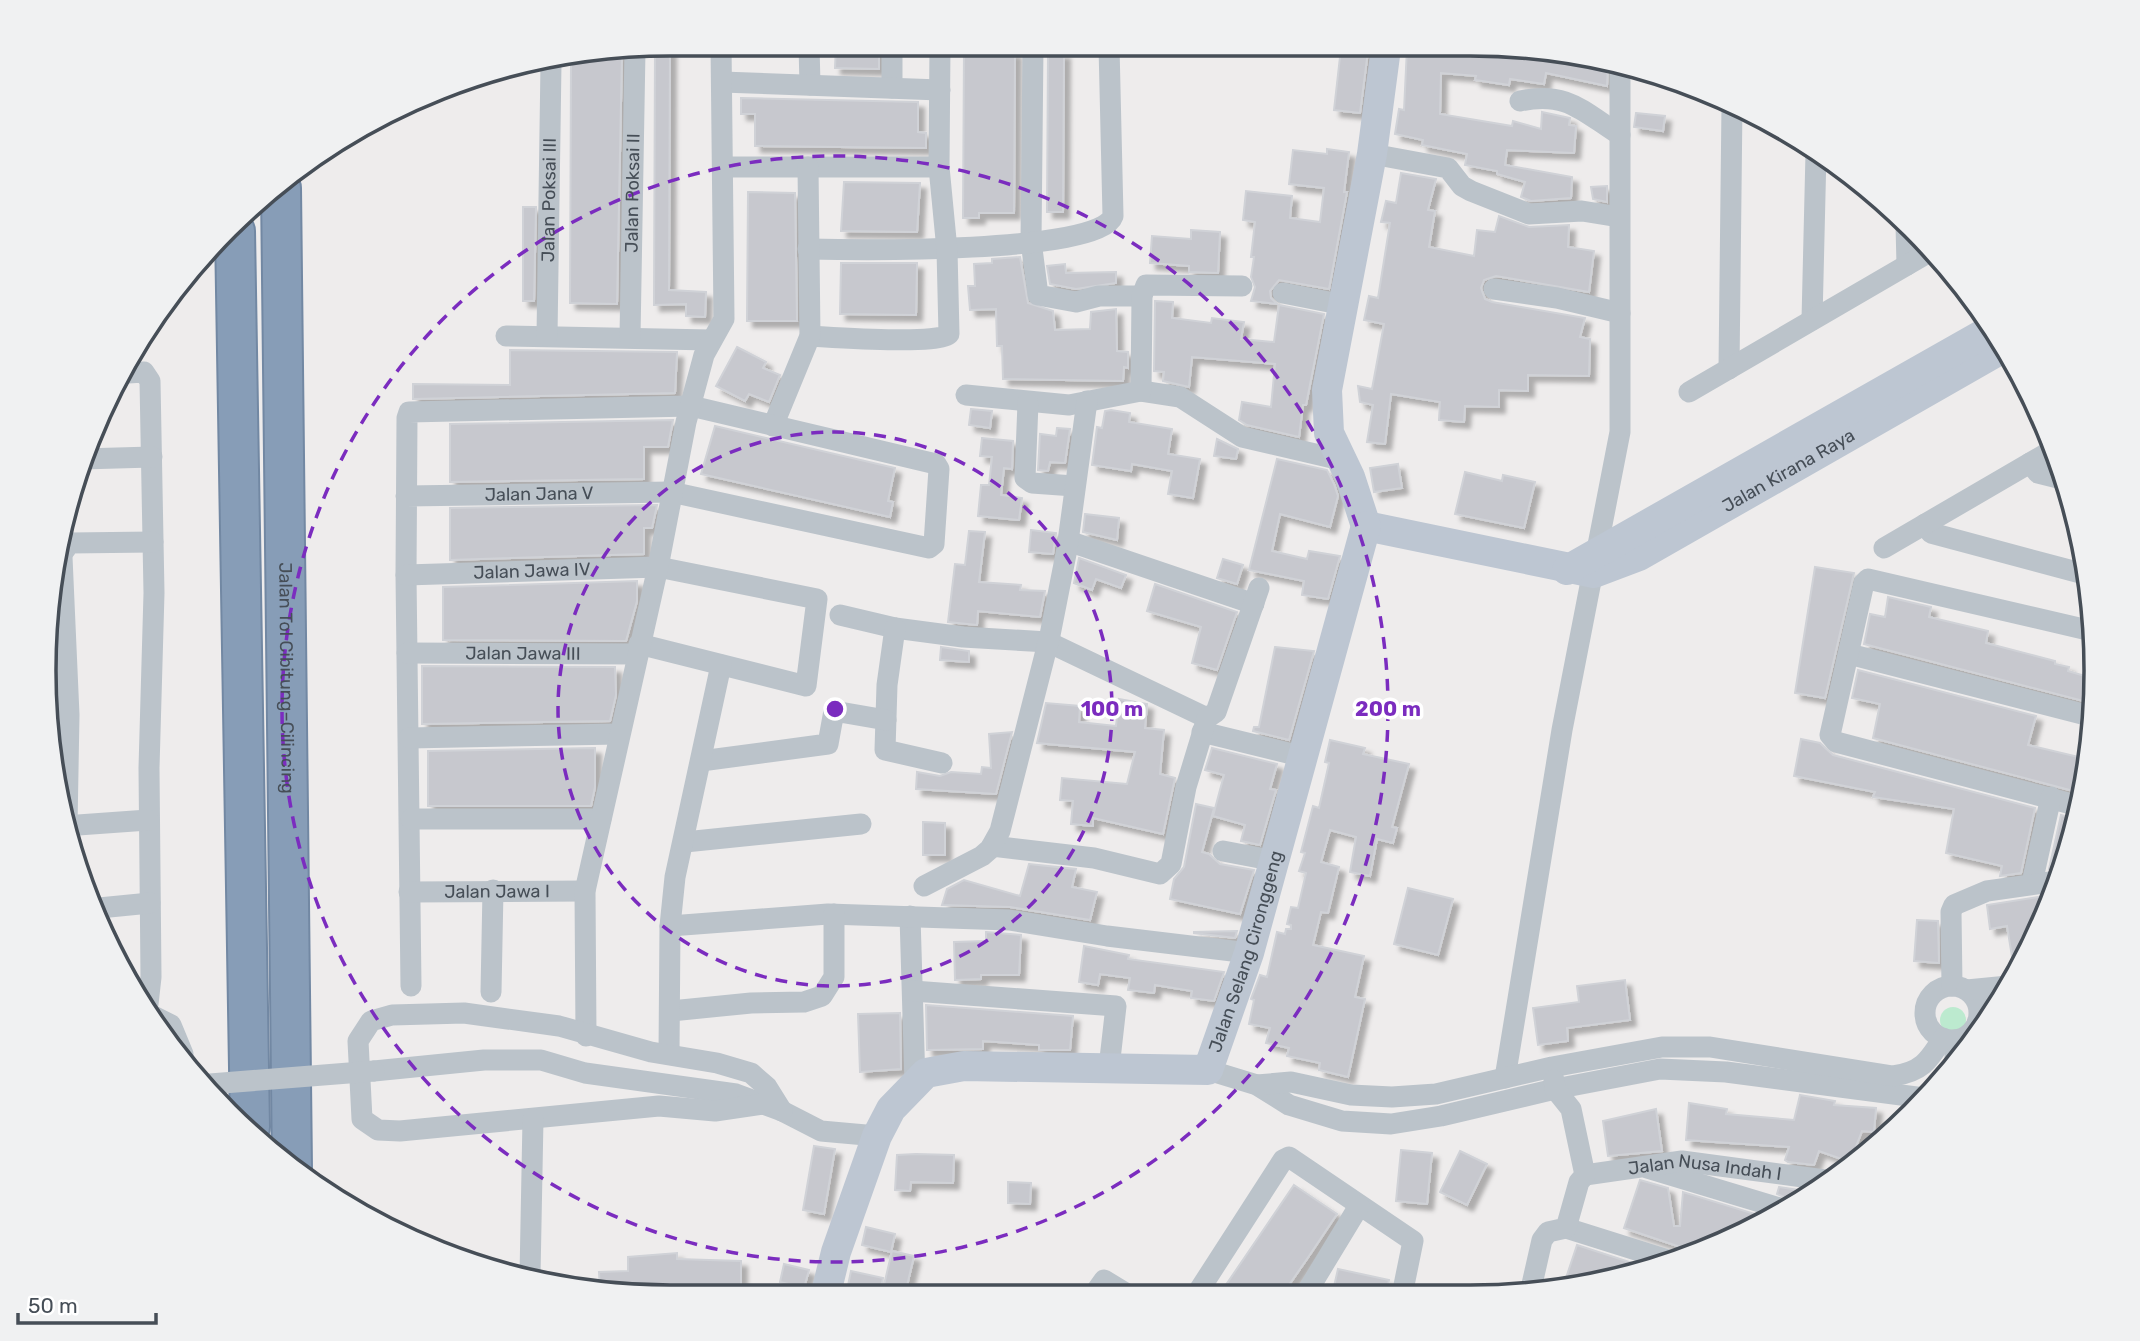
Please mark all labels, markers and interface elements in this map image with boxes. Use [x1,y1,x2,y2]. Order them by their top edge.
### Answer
street label: Jalan Poksai II [620,133,645,253]
street label: Jalan Poksai III [537,138,561,262]
street label: Jalan Kirana Raya [1718,424,1859,517]
street label: Jalan Jana V [484,482,594,506]
street label: Jalan Jawa IV [473,558,591,584]
street label: Jalan Tol Cibitung–Cilincing [274,562,299,794]
street label: Jalan Jawa III [465,642,581,665]
text: 100 m [1081,696,1143,721]
text: 200 m [1355,696,1421,721]
centre of rings [823,697,847,721]
street label: Jalan Selang Cironggeng [1204,848,1288,1055]
street label: Jalan Jawa I [444,880,550,903]
street label: Jalan Nusa Indah I [1627,1150,1783,1185]
scale bar [18,1282,156,1326]
text: 50 m [28,1293,78,1318]

